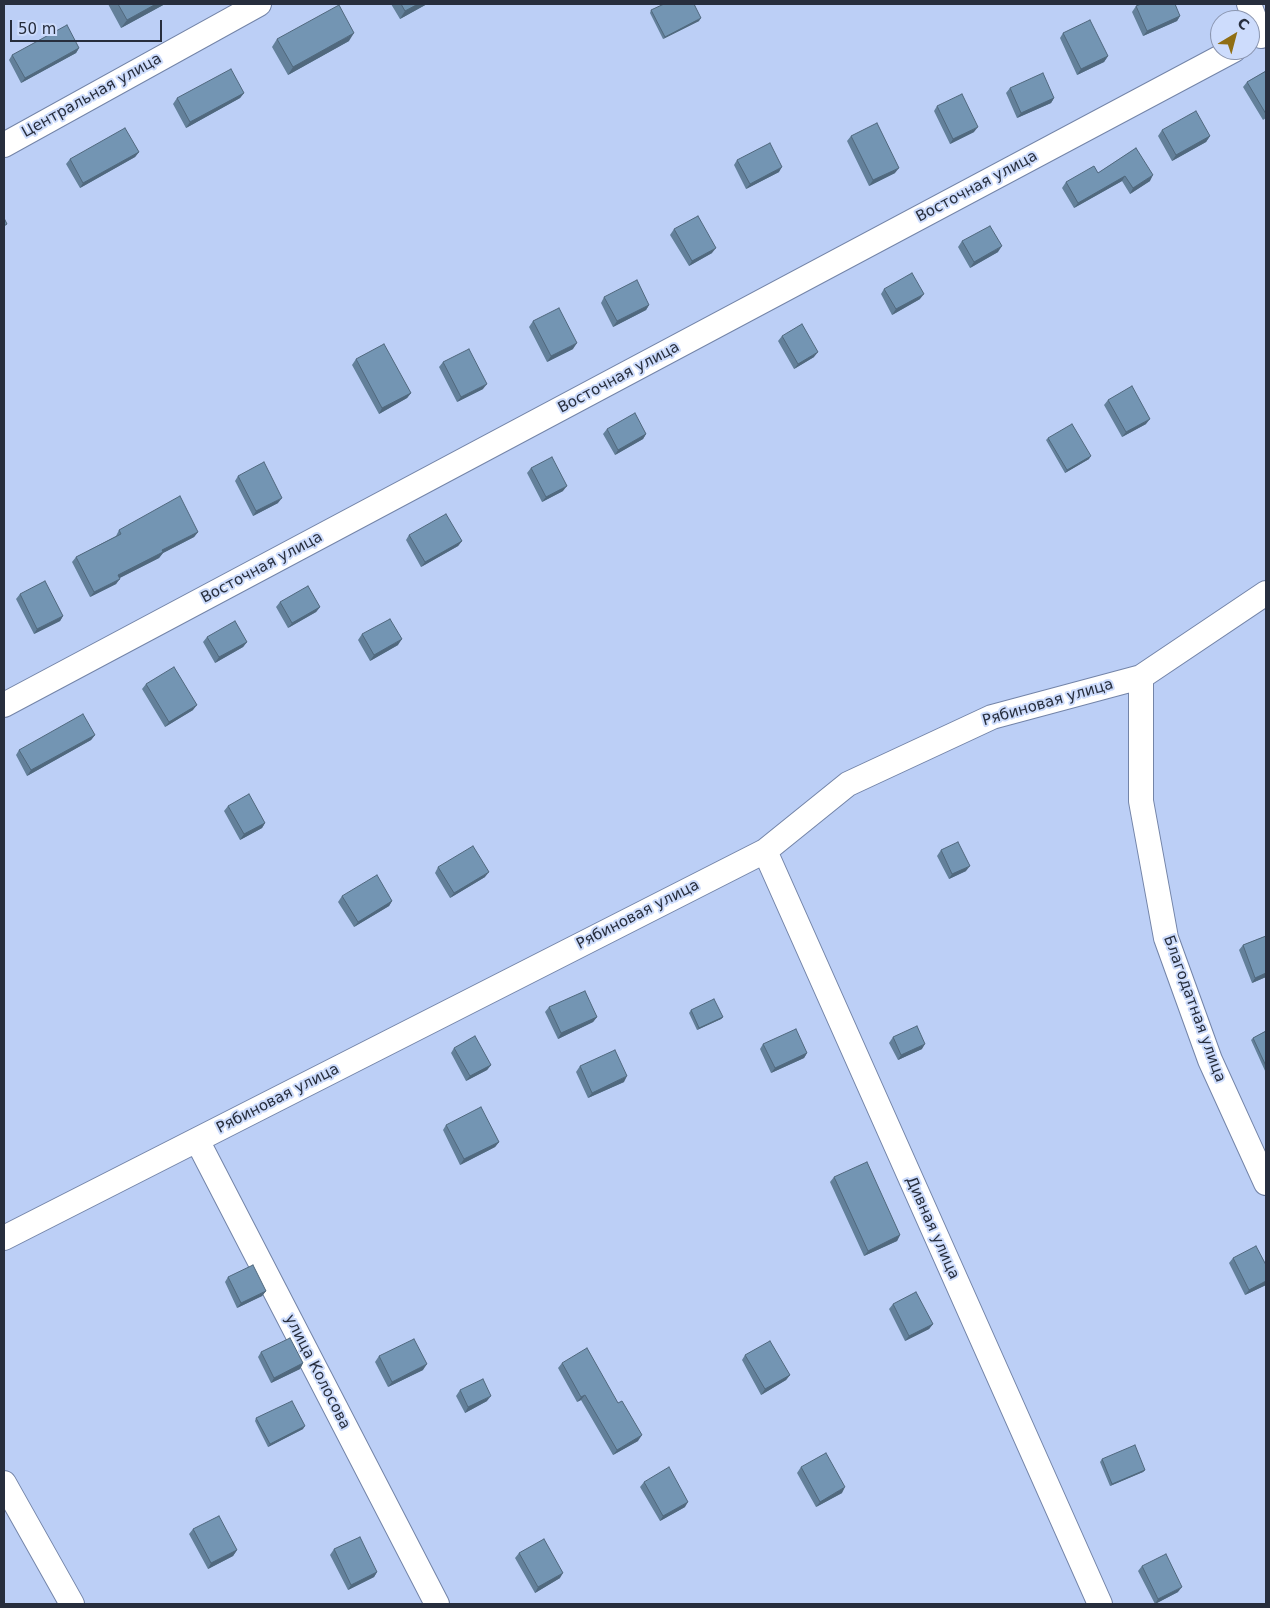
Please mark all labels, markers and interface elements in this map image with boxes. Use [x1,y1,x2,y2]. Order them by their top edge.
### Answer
scale bar [12,10,165,42]
north arrow [1210,10,1260,60]
text: С [1235,14,1252,33]
text: 50 m [18,20,56,38]
street label: Центральная улица [19,50,165,142]
street label: Восточная улица [913,147,1041,227]
street label: Восточная улица [555,338,683,418]
street label: Восточная улица [198,528,326,608]
street label: Рябиновая улица [980,676,1116,730]
street label: Рябиновая улица [574,876,702,954]
street label: Благодатная улица [1159,933,1229,1085]
street label: Рябиновая улица [214,1060,342,1138]
street label: Дивная улица [901,1174,963,1282]
street label: улица Колосова [280,1312,354,1432]

